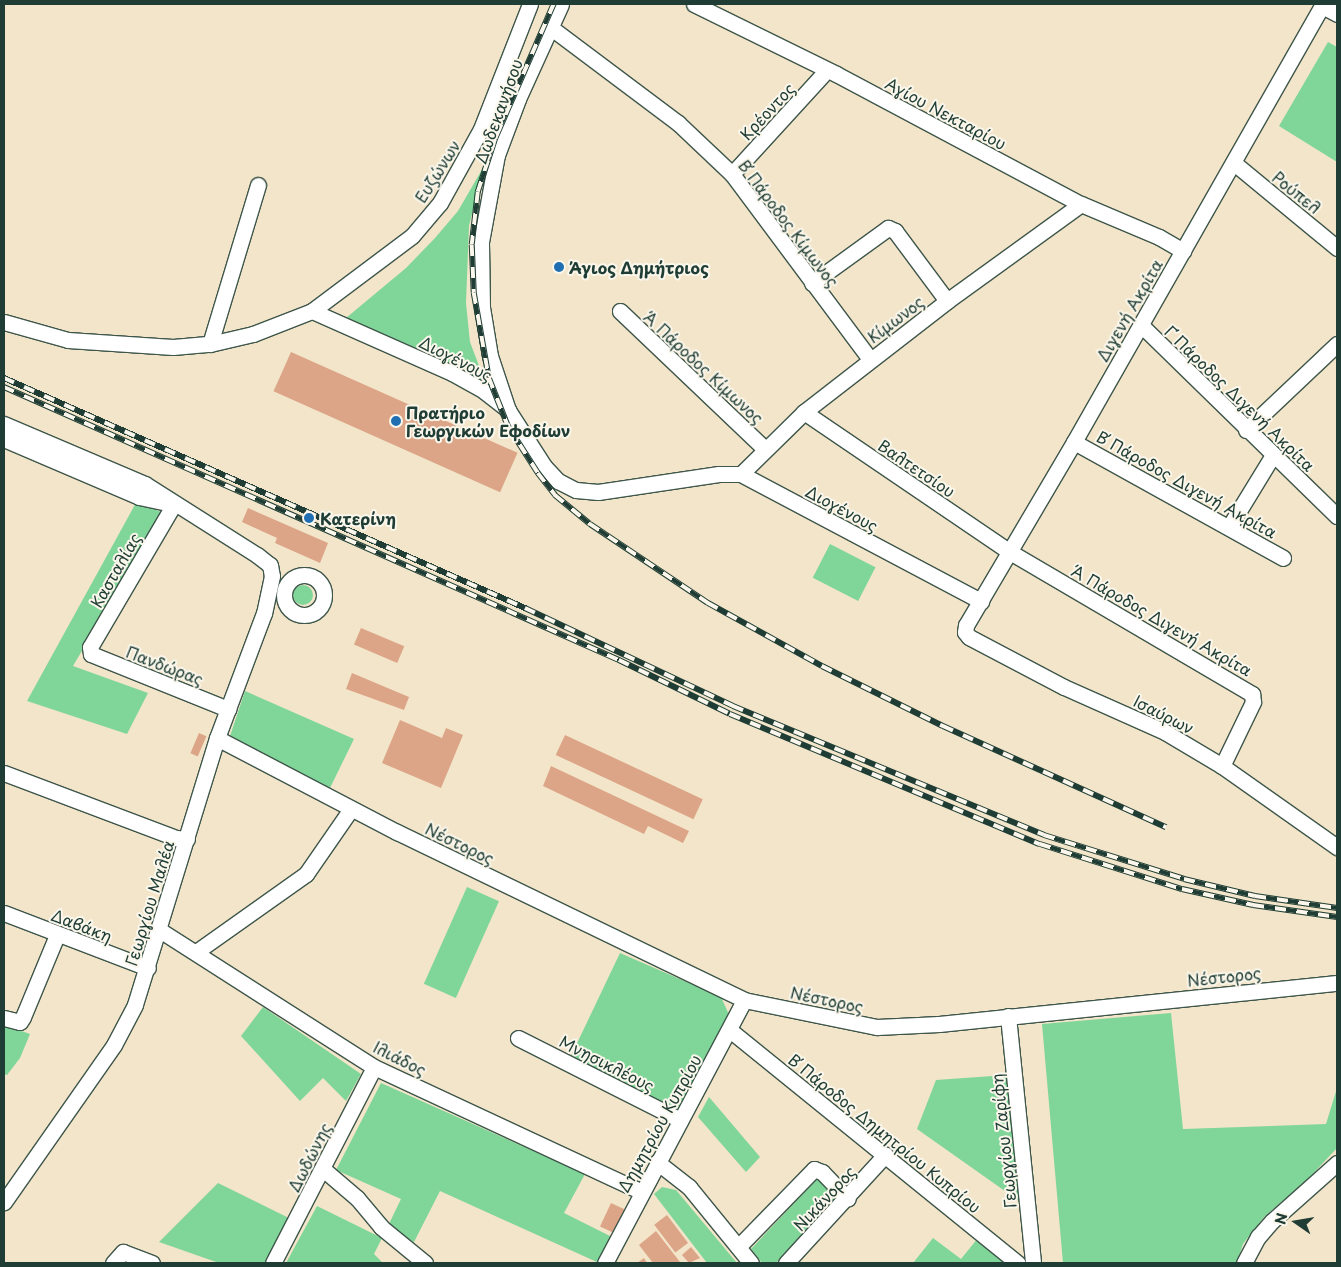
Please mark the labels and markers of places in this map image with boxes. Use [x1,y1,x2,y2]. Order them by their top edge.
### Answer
place label: Άγιος Δημήτριος [569,257,709,277]
marker: Άγιος Δημήτριος [553,261,565,273]
place label: Πρατήριο Γεωργικών Εφοδίων [406,402,571,440]
marker: Πρατήριο Γεωργικών Εφοδίων [390,415,402,427]
place label: Κατερίνη [320,508,396,528]
marker: Κατερίνη [302,511,316,525]

